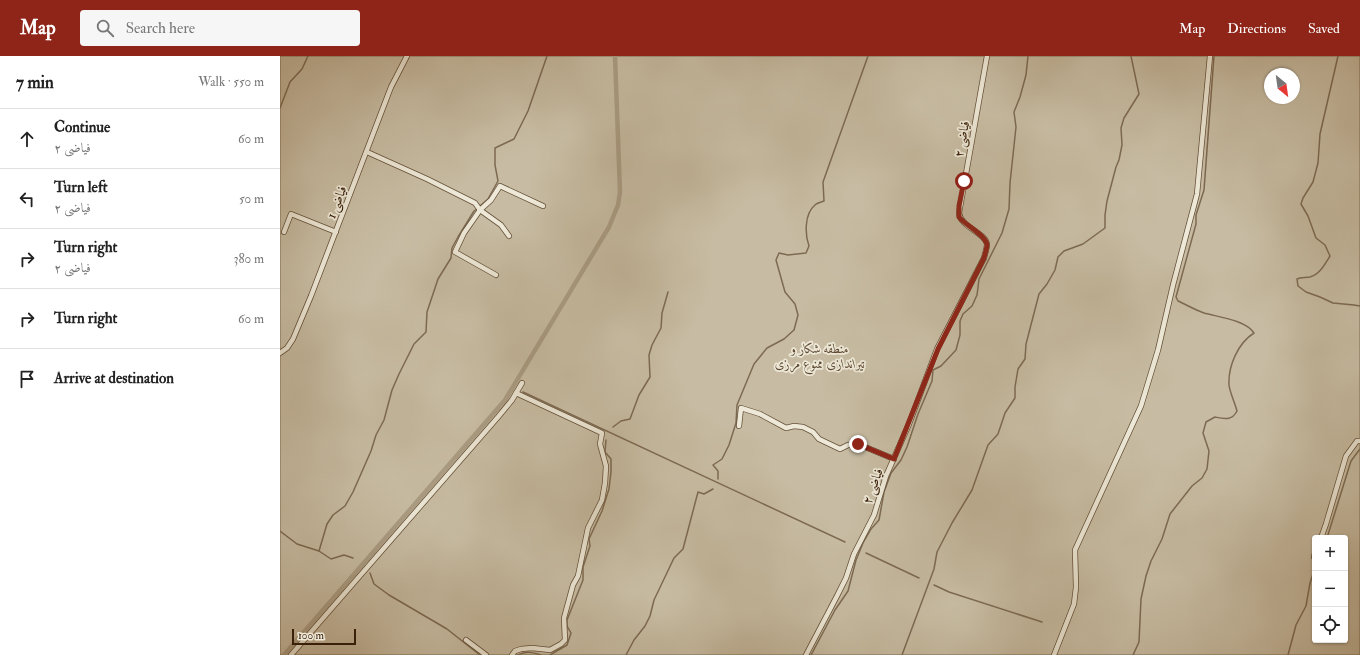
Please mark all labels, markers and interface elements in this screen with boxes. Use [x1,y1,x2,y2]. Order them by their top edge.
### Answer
search box [80,10,360,46]
text: Map [20,16,56,40]
icon: search [94,17,116,39]
text: Search here [126,19,195,38]
text: Map [1179,20,1205,37]
text: Directions [1227,20,1286,37]
text: Saved [1308,20,1340,37]
north arrow [1264,68,1300,104]
text: 7 min [16,72,54,93]
text: Walk · 550 m [198,74,264,90]
text: Continue [54,118,110,137]
street label: فیاضی ۲ [951,119,974,159]
icon: ahead [16,128,38,150]
text: 60 m [238,131,264,147]
text: فیاضی ۲ [54,140,91,156]
route start [955,172,973,190]
text: Turn left [54,178,108,197]
street label: فیاضی 1 [323,184,351,221]
icon: left [16,188,38,210]
text: 50 m [239,191,264,207]
text: فیاضی ۲ [54,200,91,216]
text: Turn right [54,238,117,257]
icon: right [16,248,38,270]
text: 380 m [233,251,264,267]
text: فیاضی ۲ [54,260,91,276]
icon: right [16,308,38,330]
text: Turn right [54,309,117,328]
text: 60 m [238,311,264,327]
park label: منطقه شکار و تیراندازی ممنوع مرزی [775,341,865,375]
icon: arrive [16,368,38,390]
text: Arrive at destination [54,369,174,388]
route end [849,435,867,453]
street label: فیاضی ۲ [859,466,888,507]
map controls [1312,535,1348,643]
button: + [1312,535,1348,571]
button: − [1312,571,1348,607]
button: locate [1312,607,1348,643]
scale bar [292,627,356,646]
text: 100 m [298,629,324,642]

